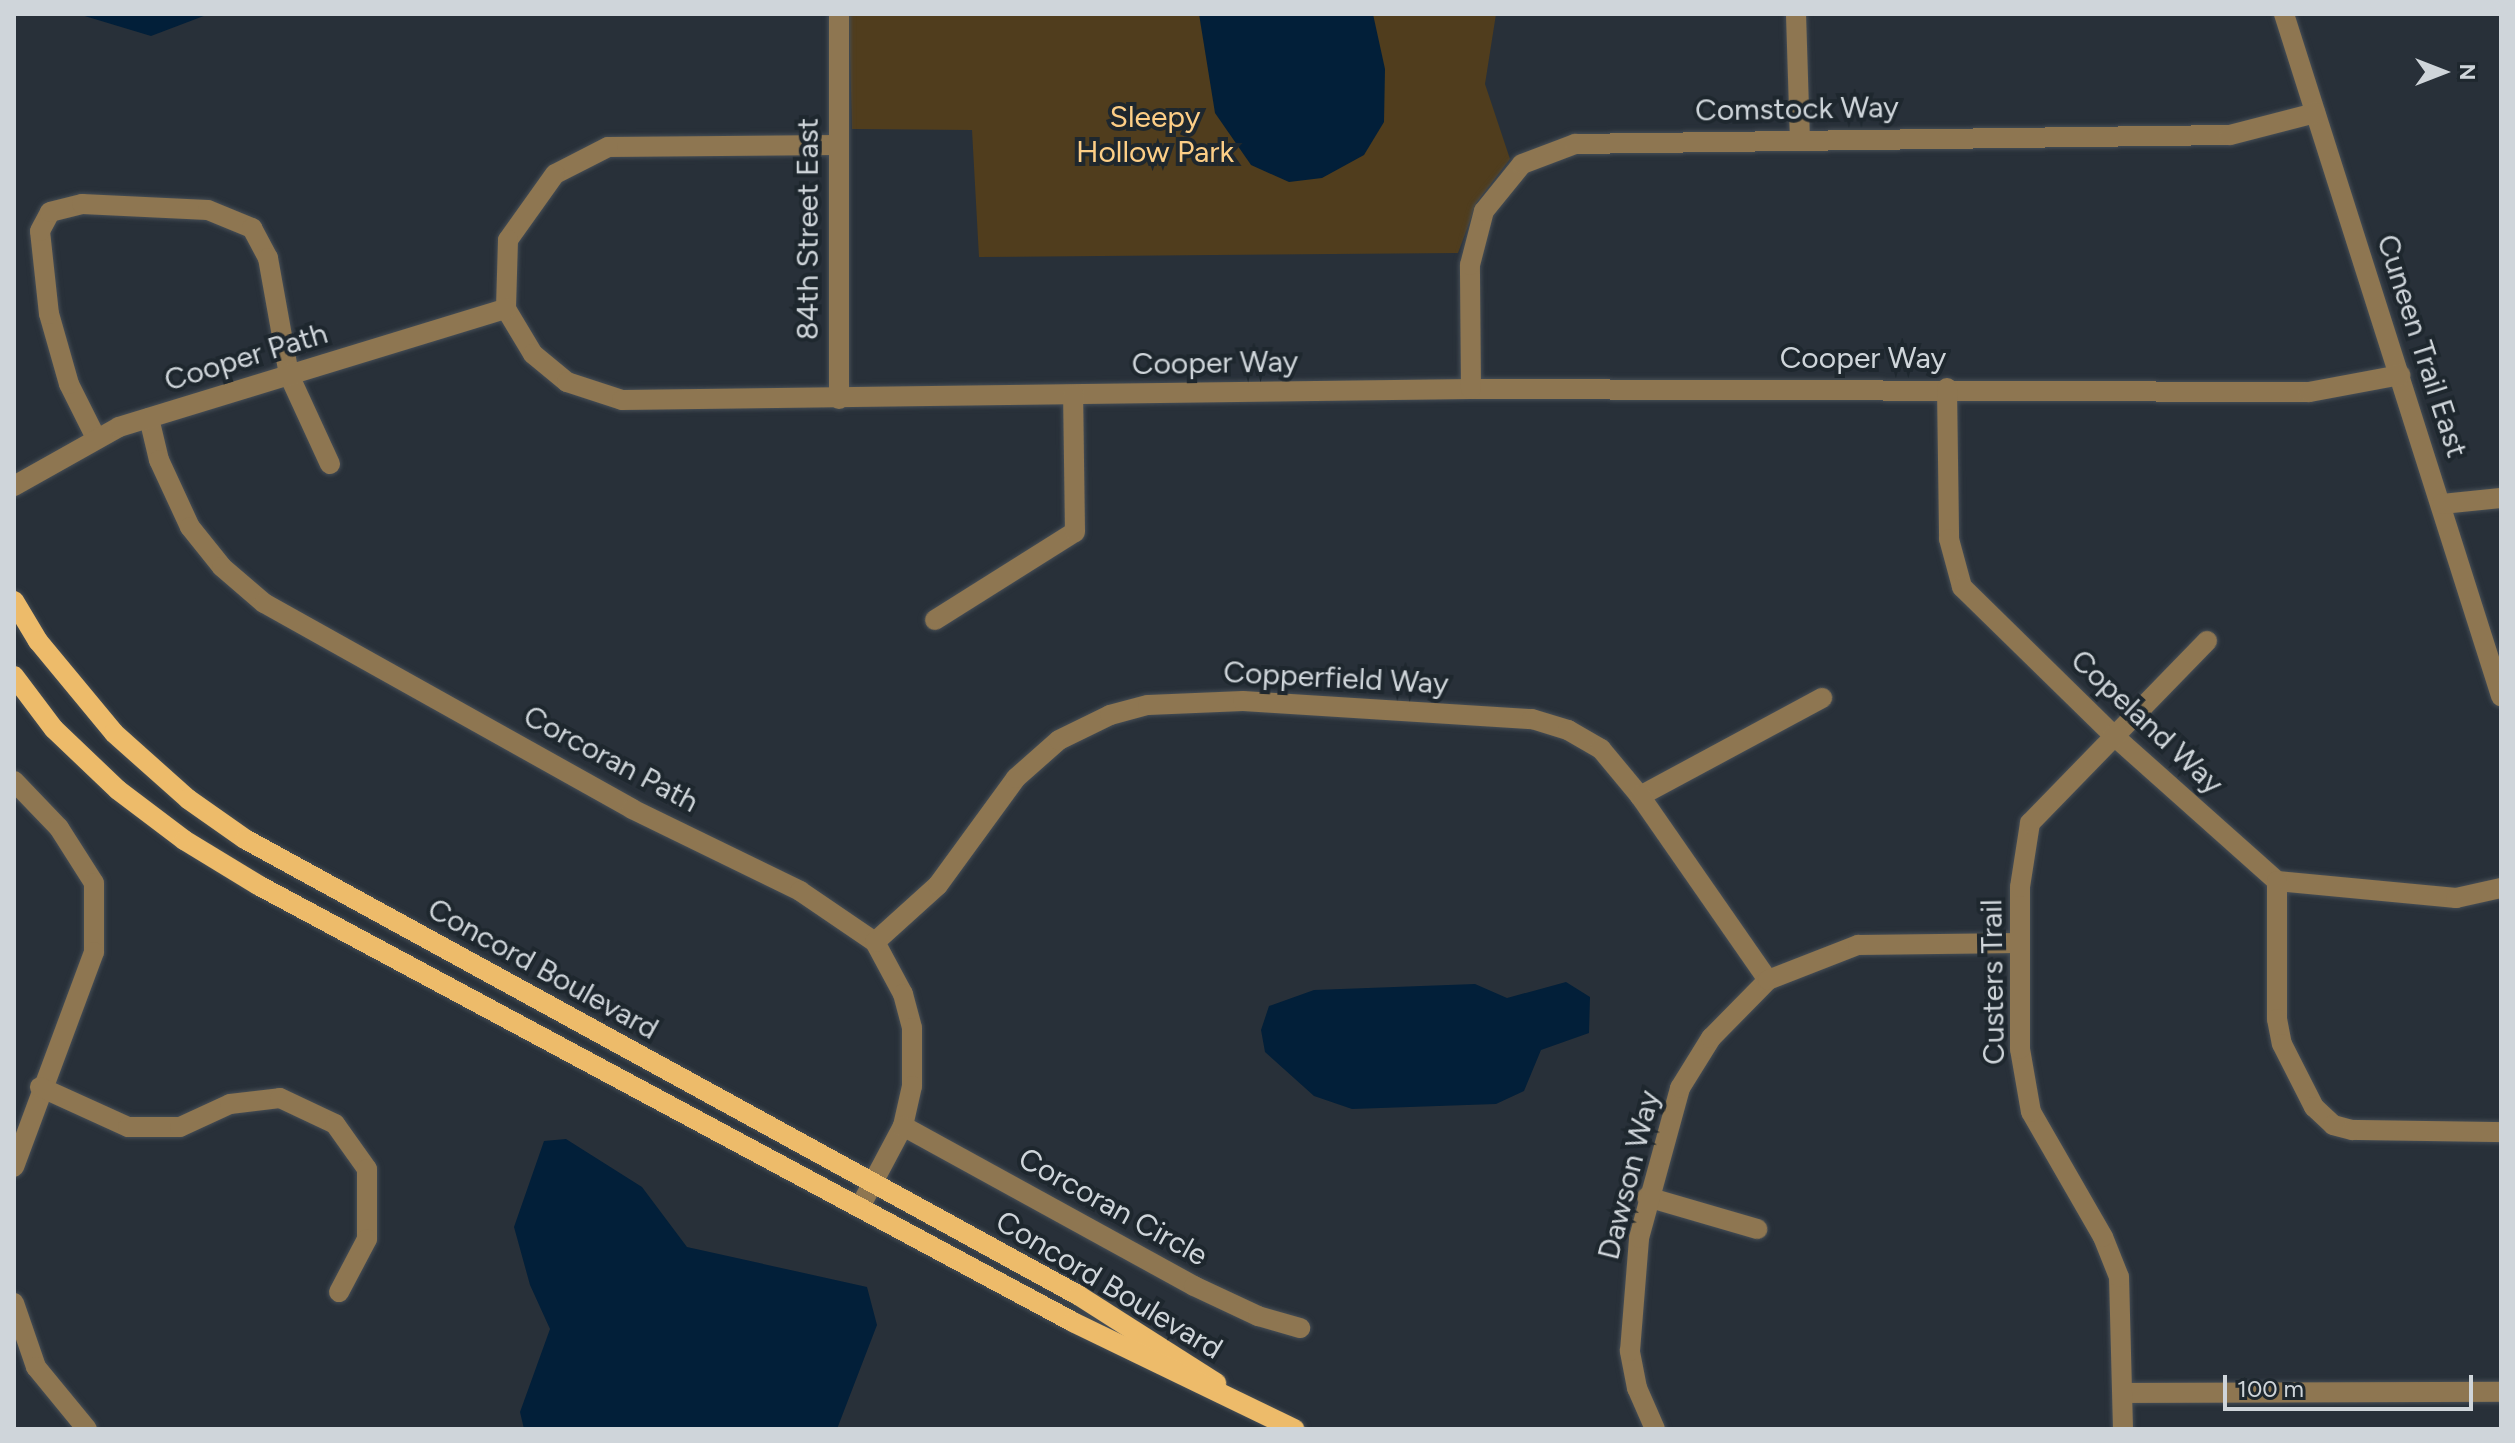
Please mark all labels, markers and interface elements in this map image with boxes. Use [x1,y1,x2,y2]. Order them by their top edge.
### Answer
north arrow [2403,32,2483,112]
text: N [2454,63,2481,81]
street label: Comstock Way [1695,89,1899,129]
park label: Sleepy Hollow Park [1076,99,1234,170]
street label: 84th Street East [790,118,826,340]
street label: Cuneen Trail East [2369,230,2475,462]
street label: Cooper Path [160,315,332,399]
street label: Cooper Way [1780,340,1946,376]
street label: Cooper Way [1131,344,1299,382]
street label: Copeland Way [2063,642,2231,802]
street label: Copperfield Way [1222,654,1450,702]
street label: Corcoran Path [517,698,705,820]
street label: Concord Boulevard [422,891,664,1047]
street label: Custers Trail [1974,899,2012,1065]
street label: Dawson Way [1591,1087,1667,1263]
street label: Corcoran Circle [1012,1140,1214,1274]
street label: Concord Boulevard [989,1203,1229,1367]
scale bar [2227,1359,2477,1409]
text: 100 m [2237,1374,2304,1403]

